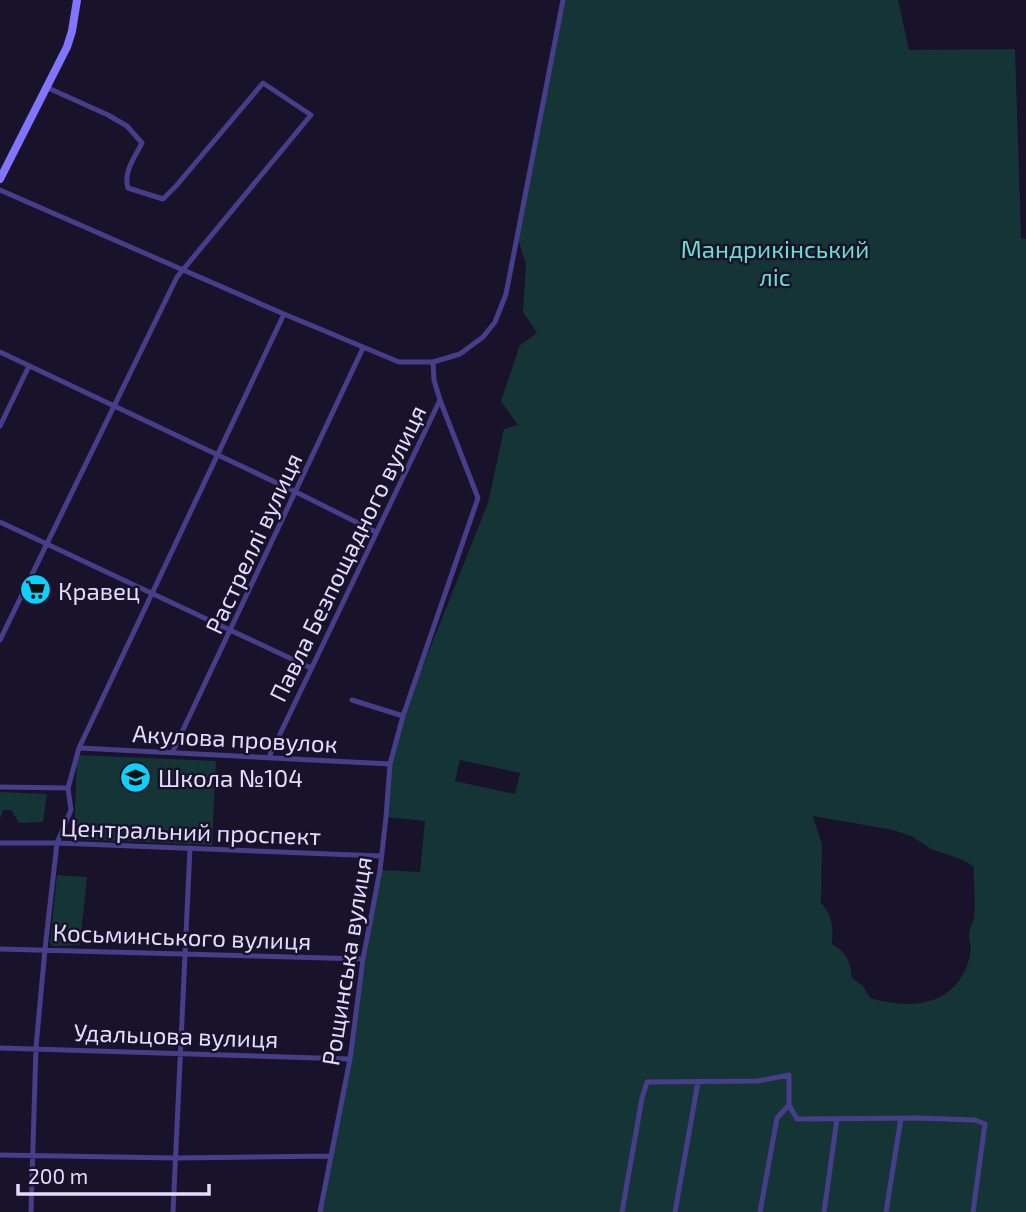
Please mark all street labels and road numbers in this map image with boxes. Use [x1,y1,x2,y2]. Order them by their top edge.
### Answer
street label: Павла Безпощадного вулиця [262,400,432,706]
street label: Растреллі вулиця [198,448,309,638]
street label: Акулова провулок [132,718,338,759]
street label: Центральний проспект [60,812,322,850]
street label: Рощинська вулиця [315,854,378,1068]
street label: Косьминського вулиця [52,917,312,956]
street label: Удальцова вулиця [73,1017,279,1054]

